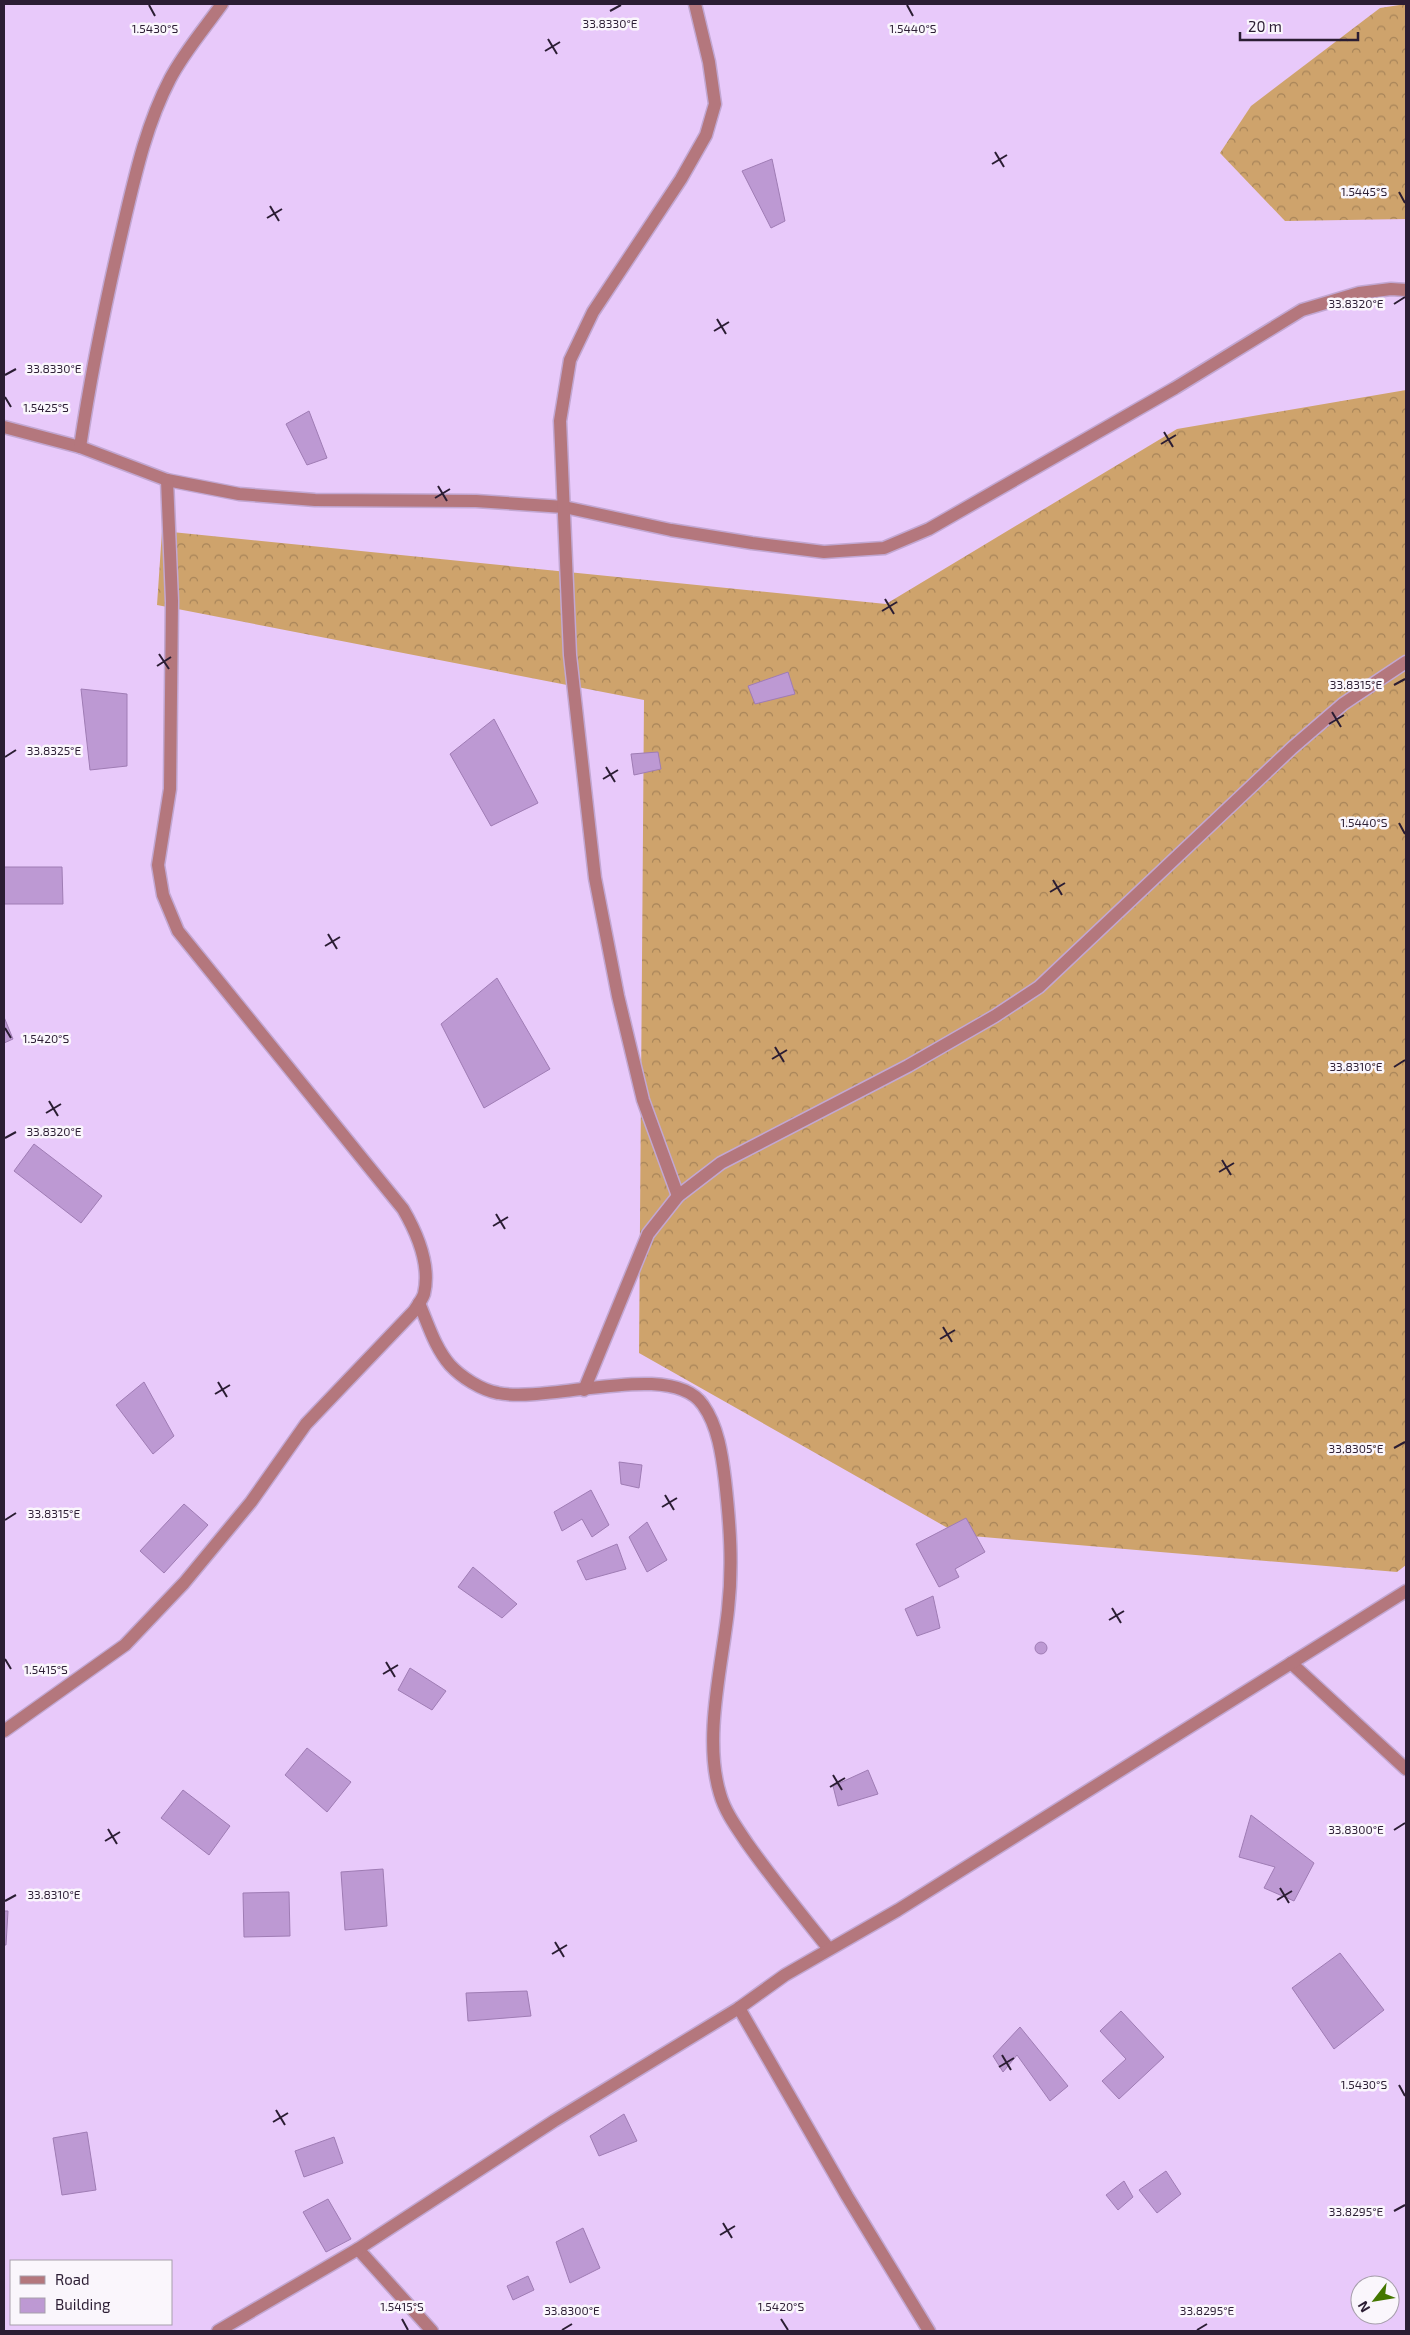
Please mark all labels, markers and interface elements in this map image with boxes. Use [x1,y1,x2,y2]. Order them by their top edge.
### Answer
scale bar [1240,10,1358,42]
text: 33.8330°E [582,16,638,30]
text: 20 m [1248,17,1282,35]
text: 1.5430°S [132,21,178,35]
text: 1.5440°S [889,21,937,35]
text: 1.5445°S [1341,184,1387,198]
text: 33.8320°E [1328,296,1384,310]
text: 33.8330°E [26,361,82,375]
text: 1.5425°S [23,400,69,414]
text: 33.8315°E [1330,677,1382,691]
text: 33.8325°E [27,743,81,757]
text: 1.5440°S [1340,815,1388,829]
text: 1.5420°S [23,1031,69,1045]
text: 33.8310°E [1329,1059,1383,1073]
text: 33.8320°E [26,1124,82,1138]
text: 33.8305°E [1329,1441,1384,1455]
text: 33.8315°E [28,1506,80,1520]
text: 1.5415°S [24,1662,68,1676]
text: 33.8300°E [1328,1822,1384,1836]
text: 33.8310°E [27,1887,81,1901]
text: 1.5430°S [1341,2077,1387,2091]
text: 33.8295°E [1329,2204,1384,2218]
legend [10,2260,172,2325]
text: Road [55,2270,90,2288]
north arrow [1350,2275,1400,2325]
text: Building [55,2295,111,2313]
text: N [1354,2298,1373,2316]
text: 1.5415°S [380,2299,424,2313]
text: 1.5420°S [758,2299,804,2313]
text: 33.8300°E [544,2303,600,2317]
text: 33.8295°E [1180,2303,1235,2317]

